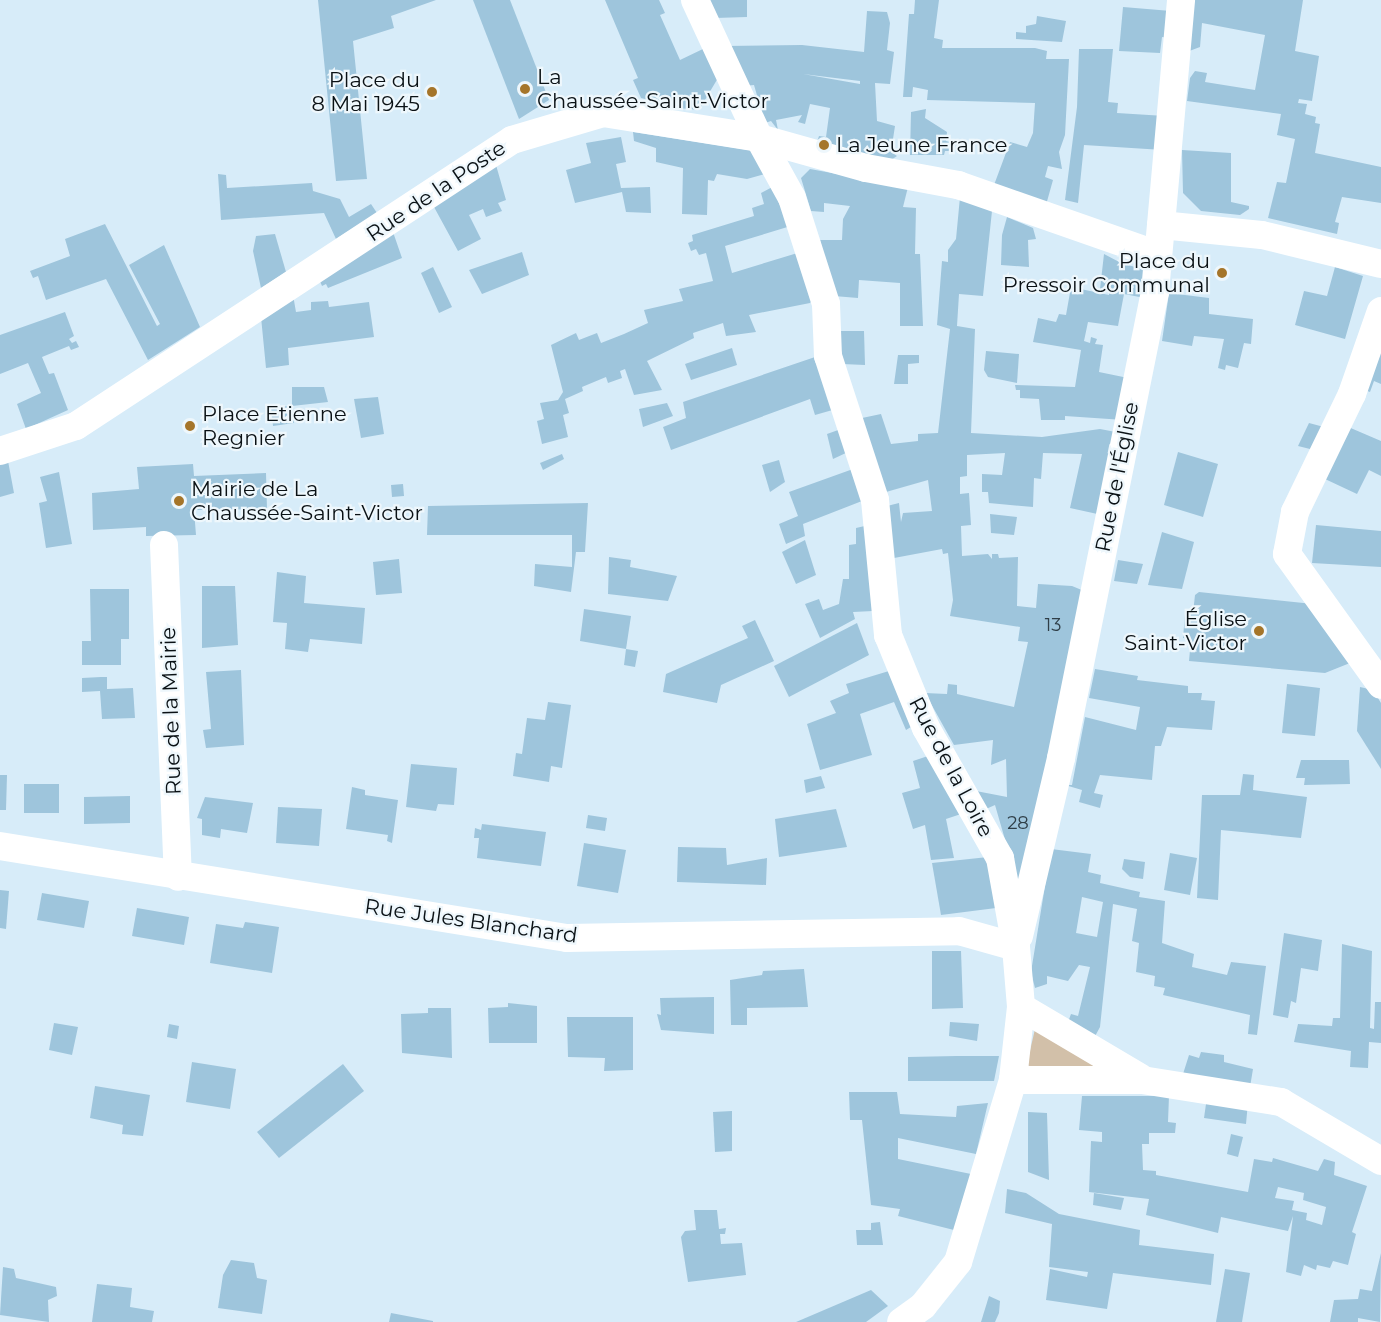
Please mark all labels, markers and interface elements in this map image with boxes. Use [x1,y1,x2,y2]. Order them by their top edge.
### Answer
place label: La Chaussée-Saint-Victor [537,64,769,114]
place label: Place du 8 Mai 1945 [311,67,420,117]
marker: La Chaussée-Saint-Victor [518,82,532,96]
marker: Place du 8 Mai 1945 [425,85,439,99]
place label: La Jeune France [836,132,1008,158]
street label: Rue de la Poste [362,135,510,247]
marker: La Jeune France [817,138,831,152]
place label: Place du Pressoir Communal [1003,248,1210,298]
marker: Place du Pressoir Communal [1215,266,1229,280]
street label: Rue de l'Église [1090,400,1144,554]
place label: Place Etienne Regnier [202,401,347,451]
marker: Place Etienne Regnier [183,419,197,433]
place label: Mairie de La Chaussée-Saint-Victor [191,476,423,526]
marker: Mairie de La Chaussée-Saint-Victor [172,494,186,508]
place label: Église Saint-Victor [1124,606,1247,656]
house number: 13 [1045,614,1061,636]
marker: Église Saint-Victor [1252,624,1266,638]
street label: Rue de la Mairie [155,627,187,795]
street label: Rue de la Loire [903,693,999,841]
house number: 28 [1007,812,1029,834]
street label: Rue Jules Blanchard [363,894,579,948]

